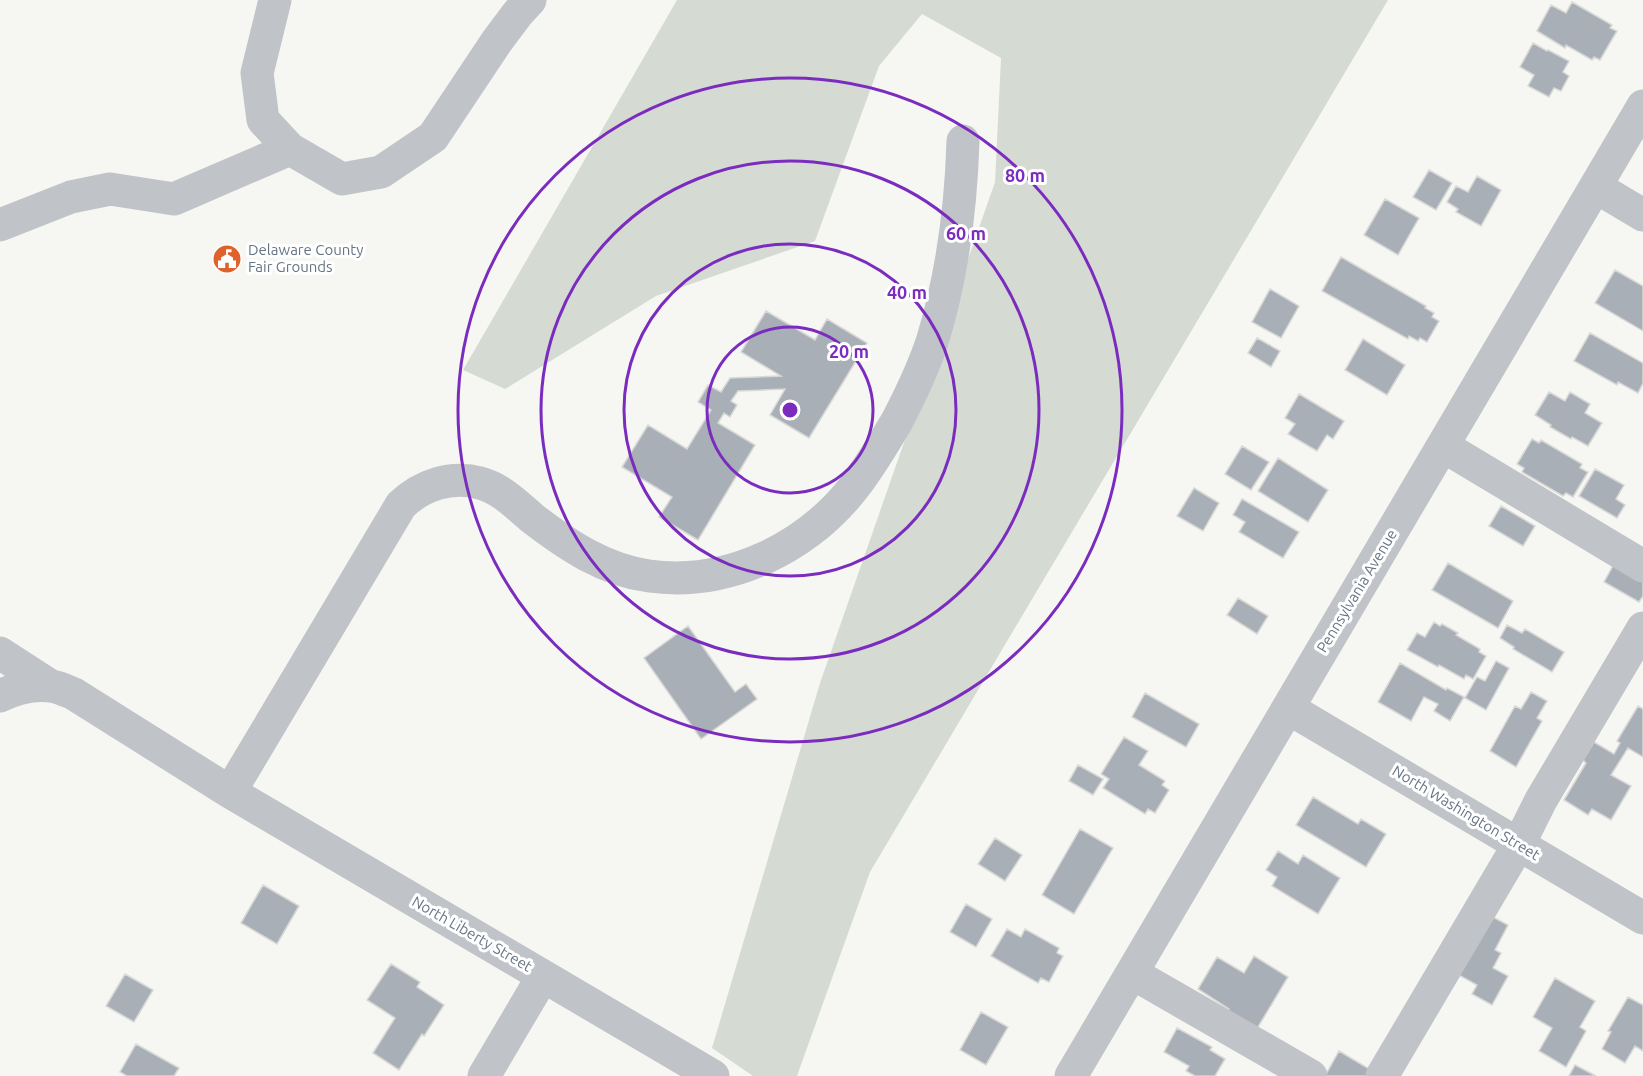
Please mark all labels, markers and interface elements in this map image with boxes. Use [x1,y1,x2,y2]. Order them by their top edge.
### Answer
text: 80 m [1005,165,1045,185]
text: 60 m [946,223,986,243]
place label: Delaware County Fair Grounds [248,241,363,275]
public building icon: Delaware County Fair Grounds [211,243,243,275]
text: 40 m [887,282,927,302]
text: 20 m [829,341,869,361]
centre of rings [780,400,800,420]
street label: Pennsylvania Avenue [1313,526,1400,655]
street label: North Washington Street [1390,762,1543,863]
street label: North Liberty Street [409,892,535,975]

